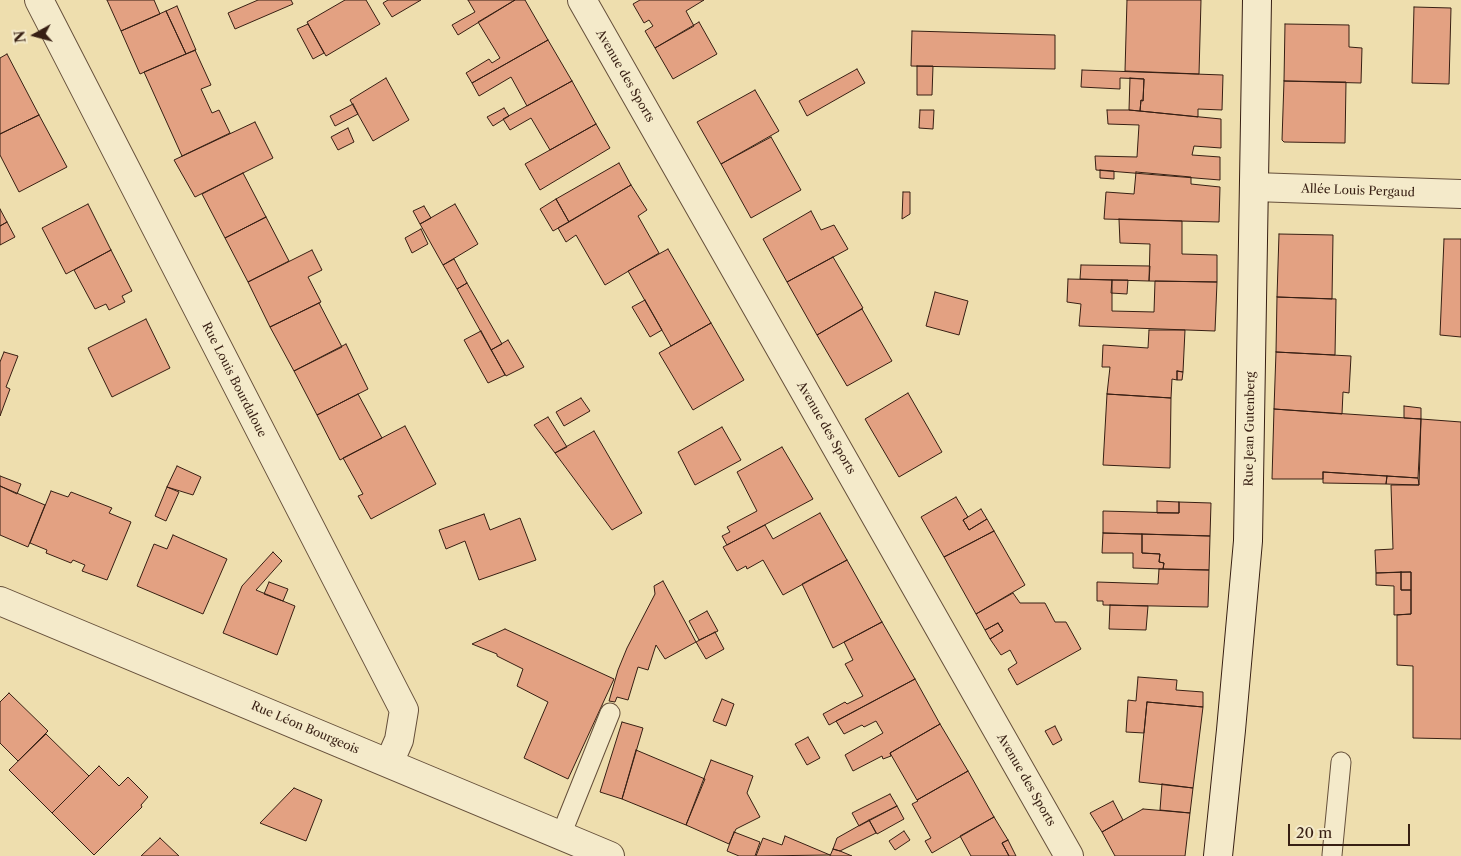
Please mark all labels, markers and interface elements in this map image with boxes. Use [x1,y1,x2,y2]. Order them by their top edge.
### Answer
north arrow [10,10,60,60]
street label: Avenue des Sports [593,27,657,125]
text: N [10,30,30,44]
street label: Allée Louis Pergaud [1301,182,1415,200]
street label: Rue Louis Bourdaloue [199,320,269,440]
street label: Rue Jean Gutenberg [1242,372,1258,486]
street label: Avenue des Sports [794,379,858,477]
street label: Rue Léon Bourgeois [249,699,361,757]
street label: Avenue des Sports [994,731,1058,829]
scale bar [1291,814,1414,846]
text: 20 m [1296,823,1332,842]

